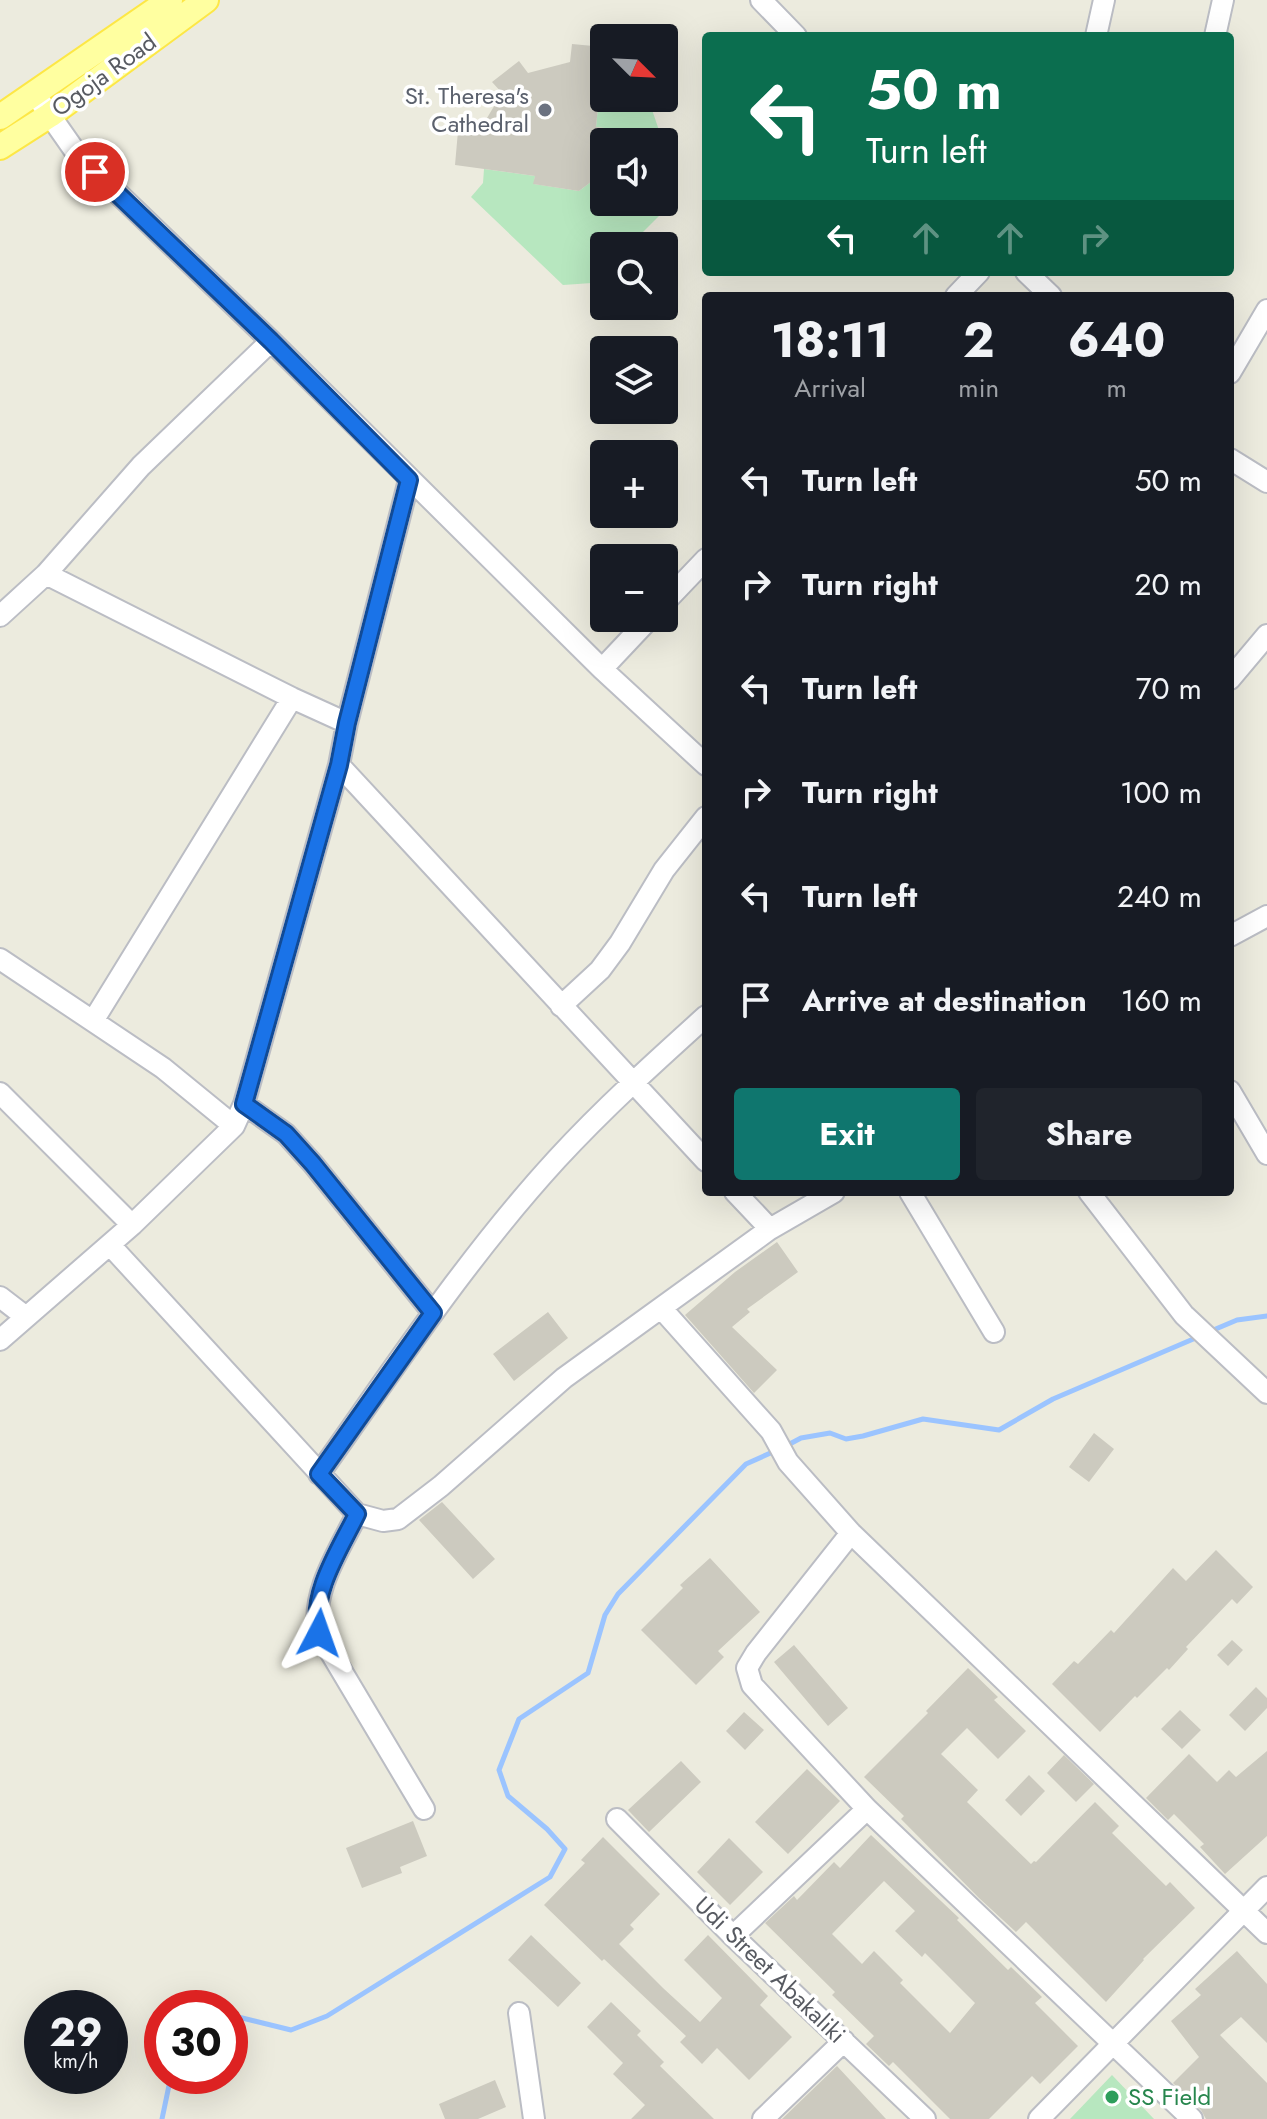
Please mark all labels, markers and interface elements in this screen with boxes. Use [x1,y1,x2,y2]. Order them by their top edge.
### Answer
north arrow [590,24,678,112]
map controls [590,24,678,632]
street label: Ogoja Road [44,25,163,125]
text: 50 m [866,49,1002,130]
icon: left [734,64,838,168]
place label: St. Theresa's Cathedral [405,78,529,141]
marker: St. Theresa's Cathedral [536,101,554,119]
text: Turn left [866,124,987,176]
button: sound [590,128,678,216]
pin [61,138,129,206]
icon: arrive [73,150,117,194]
icon: left [820,216,864,260]
icon: ahead [904,216,948,260]
icon: ahead [988,216,1032,260]
icon: right [1072,216,1116,260]
button: search [590,232,678,320]
text: 18:11 [771,306,890,375]
text: 2 [963,306,994,375]
text: 640 [1068,306,1165,375]
button: layers [590,336,678,424]
text: Arrival [794,369,866,407]
text: min [958,369,999,407]
text: m [1106,369,1127,407]
button: + [590,440,678,528]
icon: left [734,458,778,502]
text: Turn left [802,459,917,502]
text: 50 m [1135,459,1202,502]
button: − [590,544,678,632]
icon: right [734,562,778,606]
text: Turn right [802,563,938,606]
text: 20 m [1135,563,1202,606]
icon: left [734,666,778,710]
text: Turn left [802,667,917,710]
text: 70 m [1136,667,1202,710]
icon: right [734,770,778,814]
text: Turn right [802,771,938,814]
text: 100 m [1120,771,1202,814]
icon: left [734,874,778,918]
text: Turn left [802,875,917,918]
text: 240 m [1117,875,1202,918]
icon: arrive [734,978,778,1022]
text: Arrive at destination [802,979,1087,1022]
text: 160 m [1121,979,1202,1022]
button: Exit [734,1088,960,1180]
button: Share [976,1088,1202,1180]
position arrow [277,1591,361,1675]
street label: Udi Street Abakaliki [687,1888,854,2051]
speed limit sign: 30 [144,1990,248,2094]
text: 29 [50,2003,103,2061]
text: km/h [53,2047,99,2076]
place label: SS Field [1128,2079,1211,2114]
marker: SS Field [1103,2088,1121,2106]

